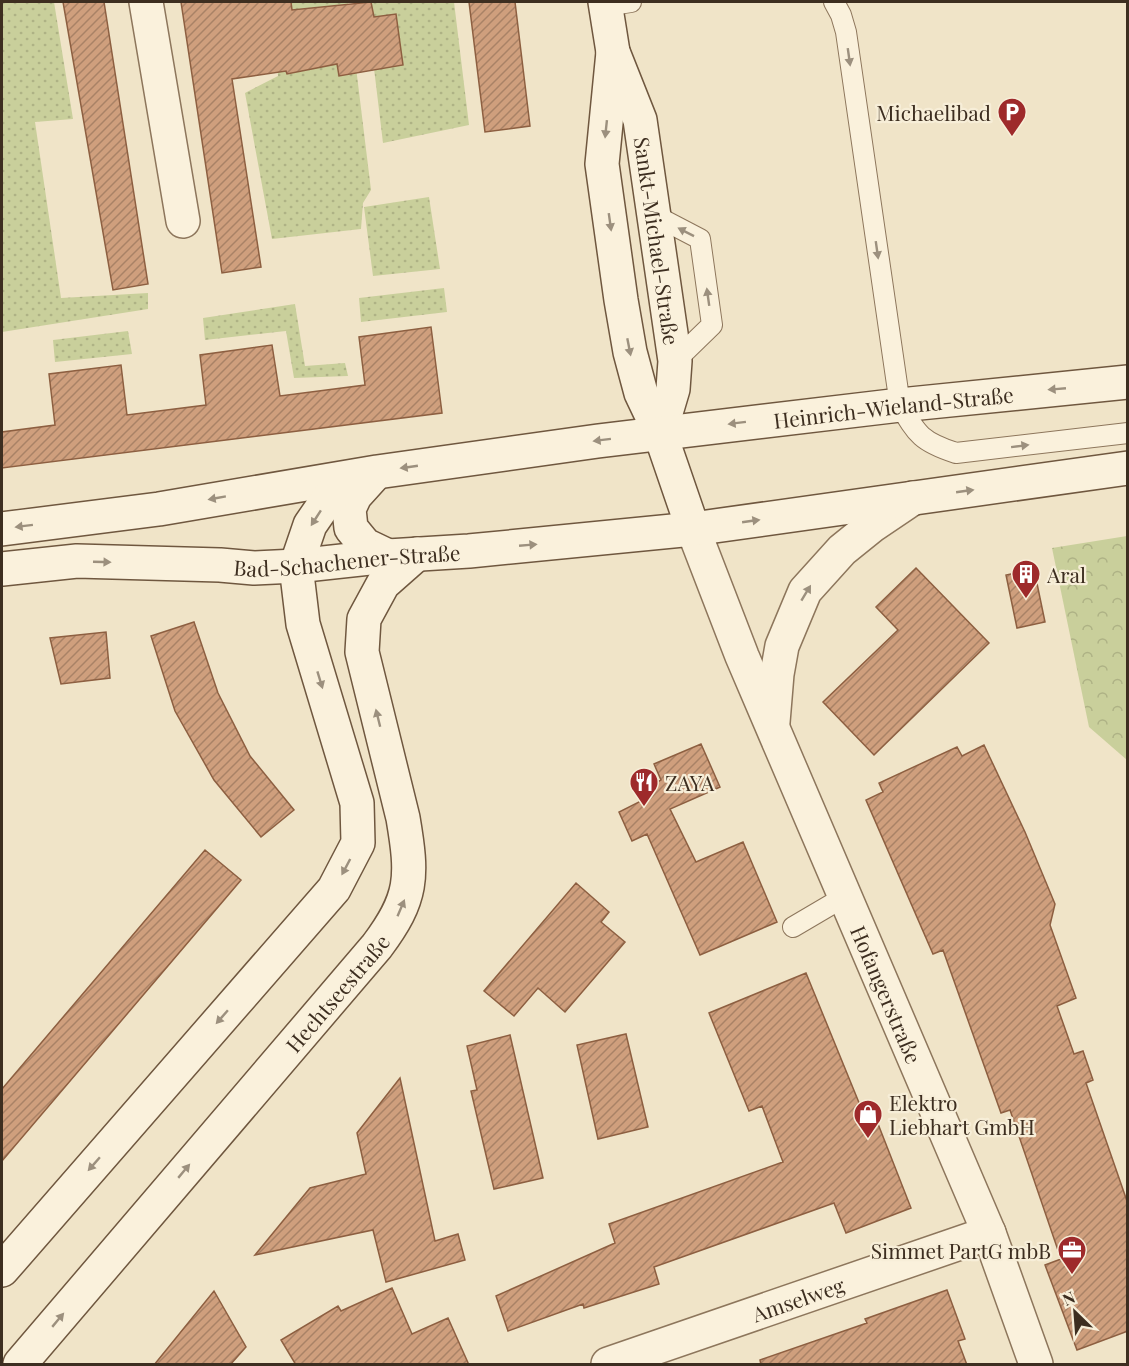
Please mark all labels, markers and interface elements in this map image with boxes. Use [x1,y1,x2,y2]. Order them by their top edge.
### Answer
one-way arrow [845,48,854,67]
parking icon: Michaelibad [996,96,1028,138]
place label: Michaelibad [876,98,991,126]
one-way arrow [601,120,611,139]
street label: Sankt-Michael-Straße [629,135,687,347]
one-way arrow [606,213,615,232]
one-way arrow [677,227,694,236]
one-way arrow [873,241,882,260]
one-way arrow [704,288,713,307]
one-way arrow [625,338,634,357]
street label: Heinrich-Wieland-Straße [772,380,1015,434]
one-way arrow [1047,384,1066,394]
one-way arrow [728,419,747,428]
one-way arrow [593,435,612,445]
one-way arrow [1011,441,1030,450]
one-way arrow [400,463,419,472]
one-way arrow [956,487,975,496]
one-way arrow [207,494,226,503]
one-way arrow [310,510,321,526]
one-way arrow [742,517,761,526]
one-way arrow [14,521,33,531]
street label: Bad-Schachener-Straße [232,538,461,582]
one-way arrow [518,540,537,550]
one-way arrow [92,557,111,567]
building icon: Aral [1010,558,1042,600]
place label: Aral [1046,560,1086,588]
one-way arrow [801,585,812,601]
one-way arrow [316,671,325,689]
one-way arrow [373,709,383,727]
restaurant icon: ZAYA [628,766,660,808]
place label: ZAYA [665,768,715,796]
one-way arrow [341,858,351,875]
one-way arrow [396,898,406,916]
street label: Hofangerstraße [845,921,929,1067]
street label: Hechtseestraße [279,928,395,1058]
one-way arrow [216,1009,229,1025]
place label: Elektro Liebhart GmbH [889,1088,1035,1140]
shop icon: Elektro Liebhart GmbH [852,1098,884,1140]
one-way arrow [88,1156,101,1172]
one-way arrow [177,1164,190,1179]
office icon: Simmet PartG mbB [1056,1234,1088,1276]
place label: Simmet PartG mbB [871,1236,1051,1264]
street label: Amselweg [747,1270,848,1328]
north arrow [1045,1282,1105,1342]
text: N [1059,1286,1079,1310]
one-way arrow [51,1313,64,1328]

